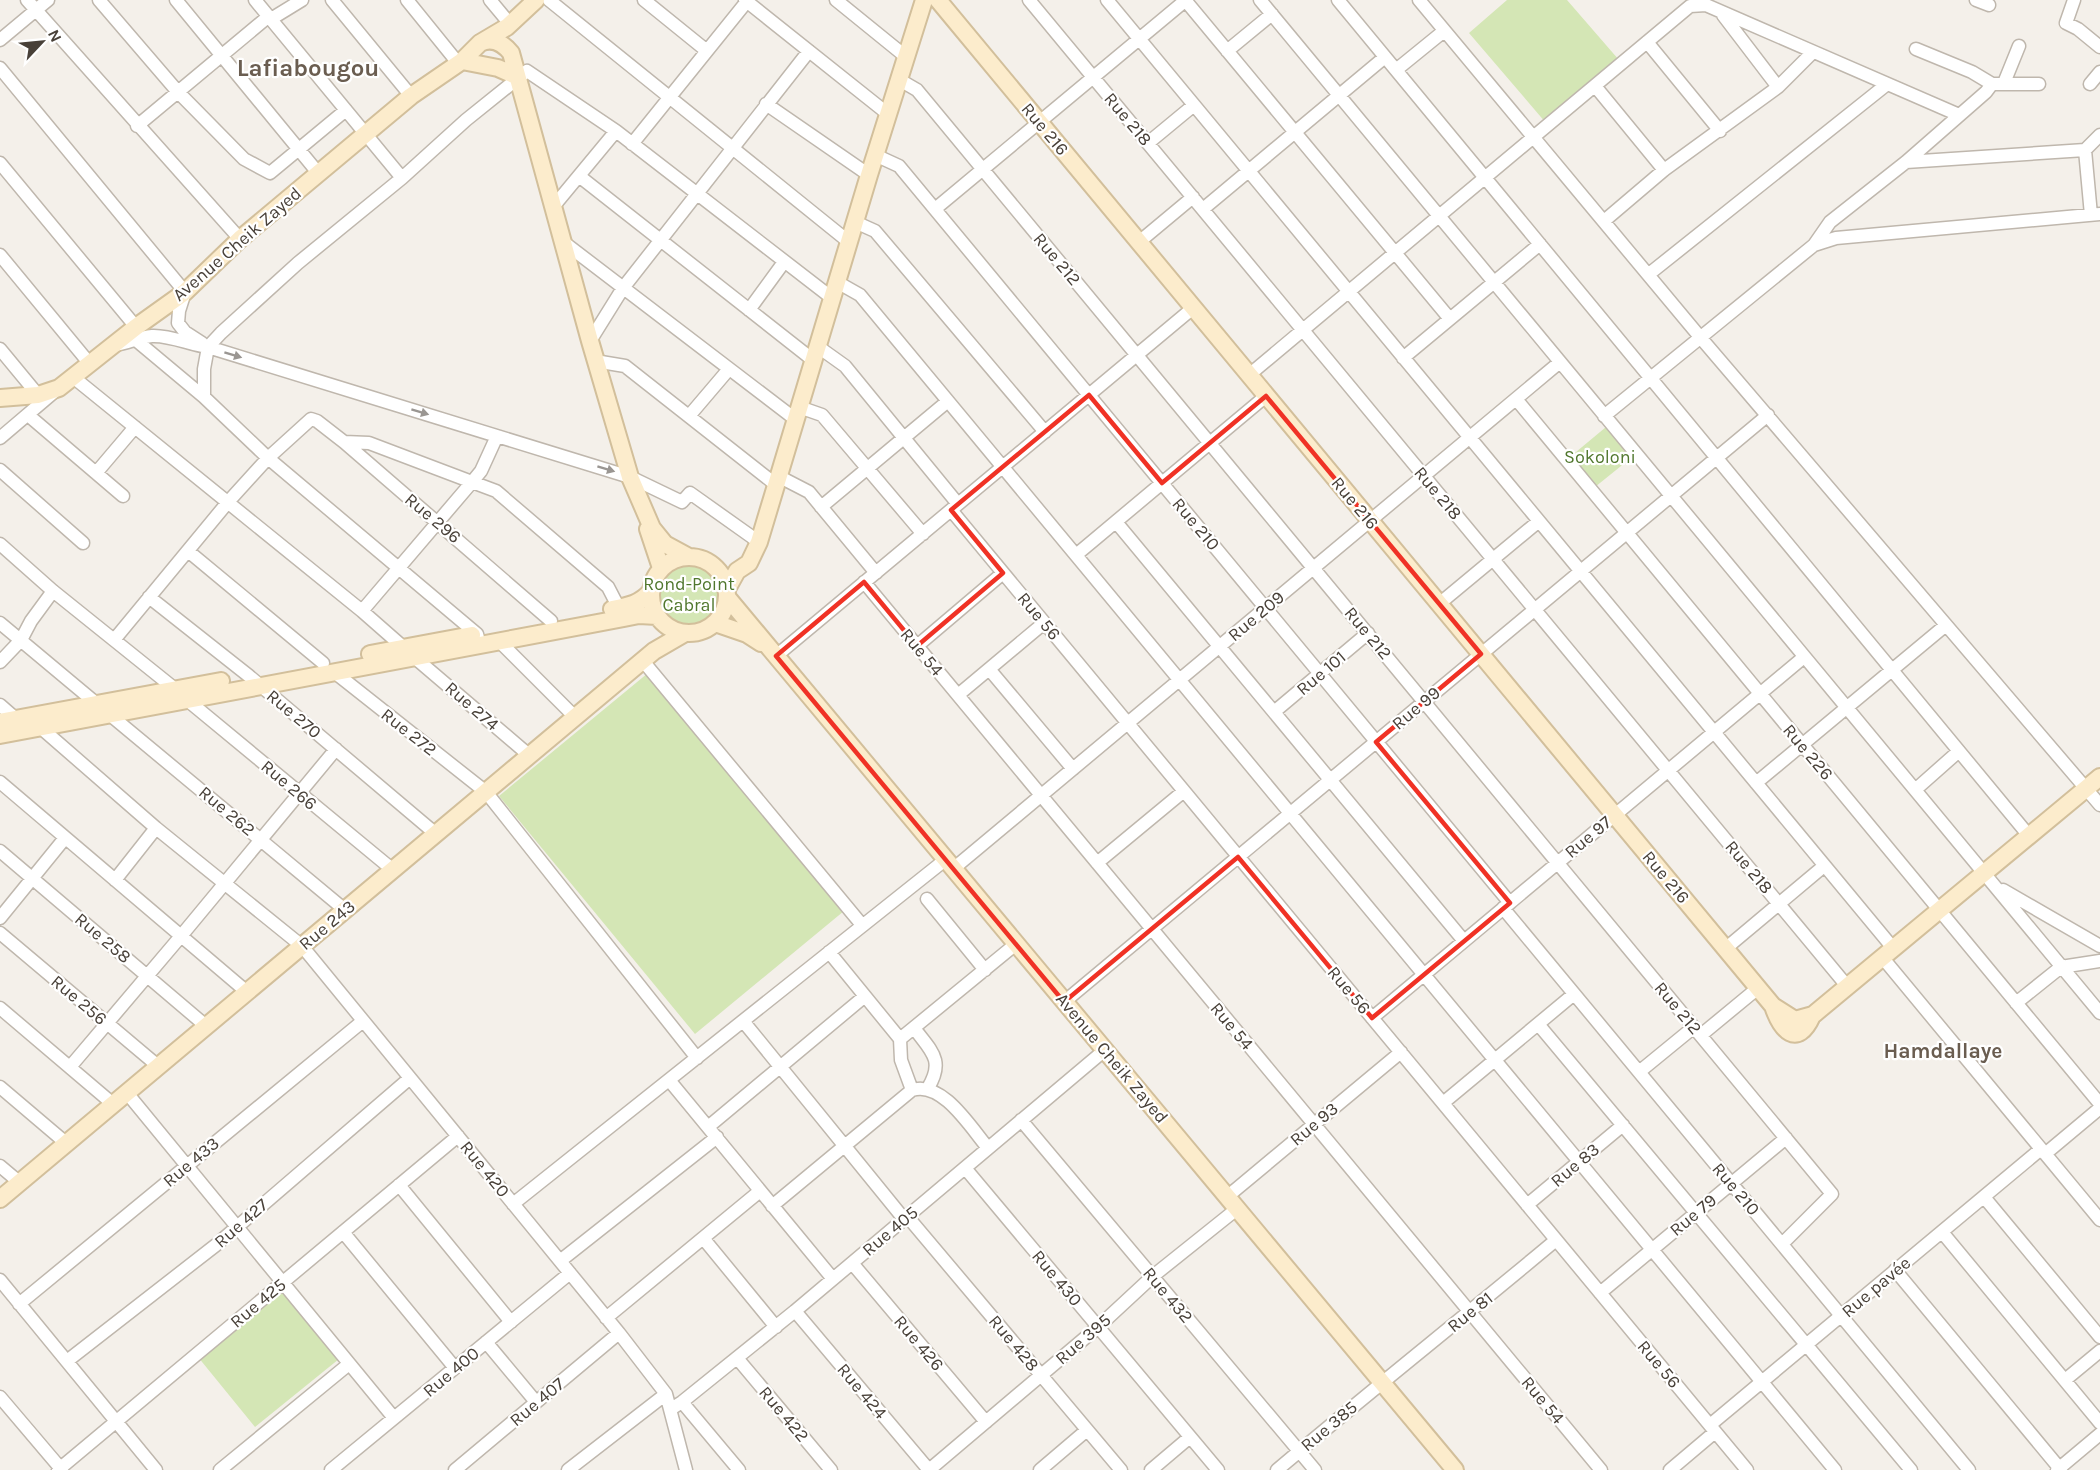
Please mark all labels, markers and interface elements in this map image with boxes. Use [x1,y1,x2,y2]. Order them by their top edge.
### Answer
north arrow [12,12,72,72]
text: N [44,26,66,45]
district label: Lafiabougou [237,54,379,82]
street label: Rue 218 [1099,88,1157,150]
street label: Rue 216 [1017,98,1073,160]
street label: Avenue Cheik Zayed [168,182,306,306]
street label: Rue 212 [1029,228,1085,290]
one-way arrow [224,350,242,360]
one-way arrow [411,408,429,417]
park label: Sokoloni [1564,446,1636,468]
street label: Rue 218 [1409,462,1467,524]
one-way arrow [597,465,615,474]
street label: Rue 216 [1327,472,1383,534]
street label: Rue 296 [400,488,466,548]
street label: Rue 210 [1167,493,1225,555]
park label: Rond-Point Cabral [643,573,735,616]
street label: Rue 209 [1223,586,1289,646]
street label: Rue 56 [1013,588,1065,644]
street label: Rue 212 [1340,602,1396,664]
street label: Rue 54 [896,624,948,680]
street label: Rue 101 [1292,646,1350,700]
street label: Rue 274 [440,677,504,735]
street label: Rue 99 [1387,681,1445,735]
street label: Rue 270 [262,685,326,743]
street label: Rue 272 [377,703,441,761]
street label: Rue 226 [1778,719,1838,785]
street label: Rue 266 [256,755,322,815]
street label: Rue 262 [194,781,260,841]
street label: Rue 97 [1560,811,1616,863]
street label: Rue 218 [1720,836,1778,898]
street label: Rue 216 [1638,846,1694,908]
street label: Rue 243 [294,895,360,955]
street label: Rue 258 [70,908,136,968]
street label: Rue 56 [1323,962,1375,1018]
street label: Rue 256 [47,970,111,1030]
street label: Rue 212 [1650,977,1706,1039]
street label: Avenue Cheik Zayed [1051,988,1173,1128]
street label: Rue 54 [1206,998,1258,1054]
district label: Hamdallaye [1884,1039,2003,1063]
street label: Rue 93 [1285,1097,1343,1151]
street label: Rue 433 [158,1132,224,1192]
street label: Rue 420 [455,1136,515,1202]
street label: Rue 83 [1546,1138,1604,1192]
street label: Rue 210 [1707,1158,1765,1220]
street label: Rue 79 [1665,1189,1721,1241]
street label: Rue 427 [209,1193,273,1252]
street label: Rue 405 [858,1201,922,1261]
street label: Rue 430 [1027,1245,1087,1311]
street label: Rue pavée [1837,1252,1915,1322]
street label: Rue 432 [1138,1262,1198,1328]
street label: Rue 425 [226,1273,290,1333]
street label: Rue 81 [1443,1287,1497,1337]
street label: Rue 395 [1051,1309,1115,1369]
street label: Rue 428 [984,1310,1044,1376]
street label: Rue 426 [889,1311,949,1375]
street label: Rue 56 [1633,1336,1685,1392]
street label: Rue 400 [418,1342,484,1402]
street label: Rue 424 [832,1359,892,1423]
street label: Rue 407 [505,1372,569,1431]
street label: Rue 54 [1517,1372,1569,1428]
street label: Rue 422 [754,1382,814,1446]
street label: Rue 385 [1296,1396,1362,1456]

